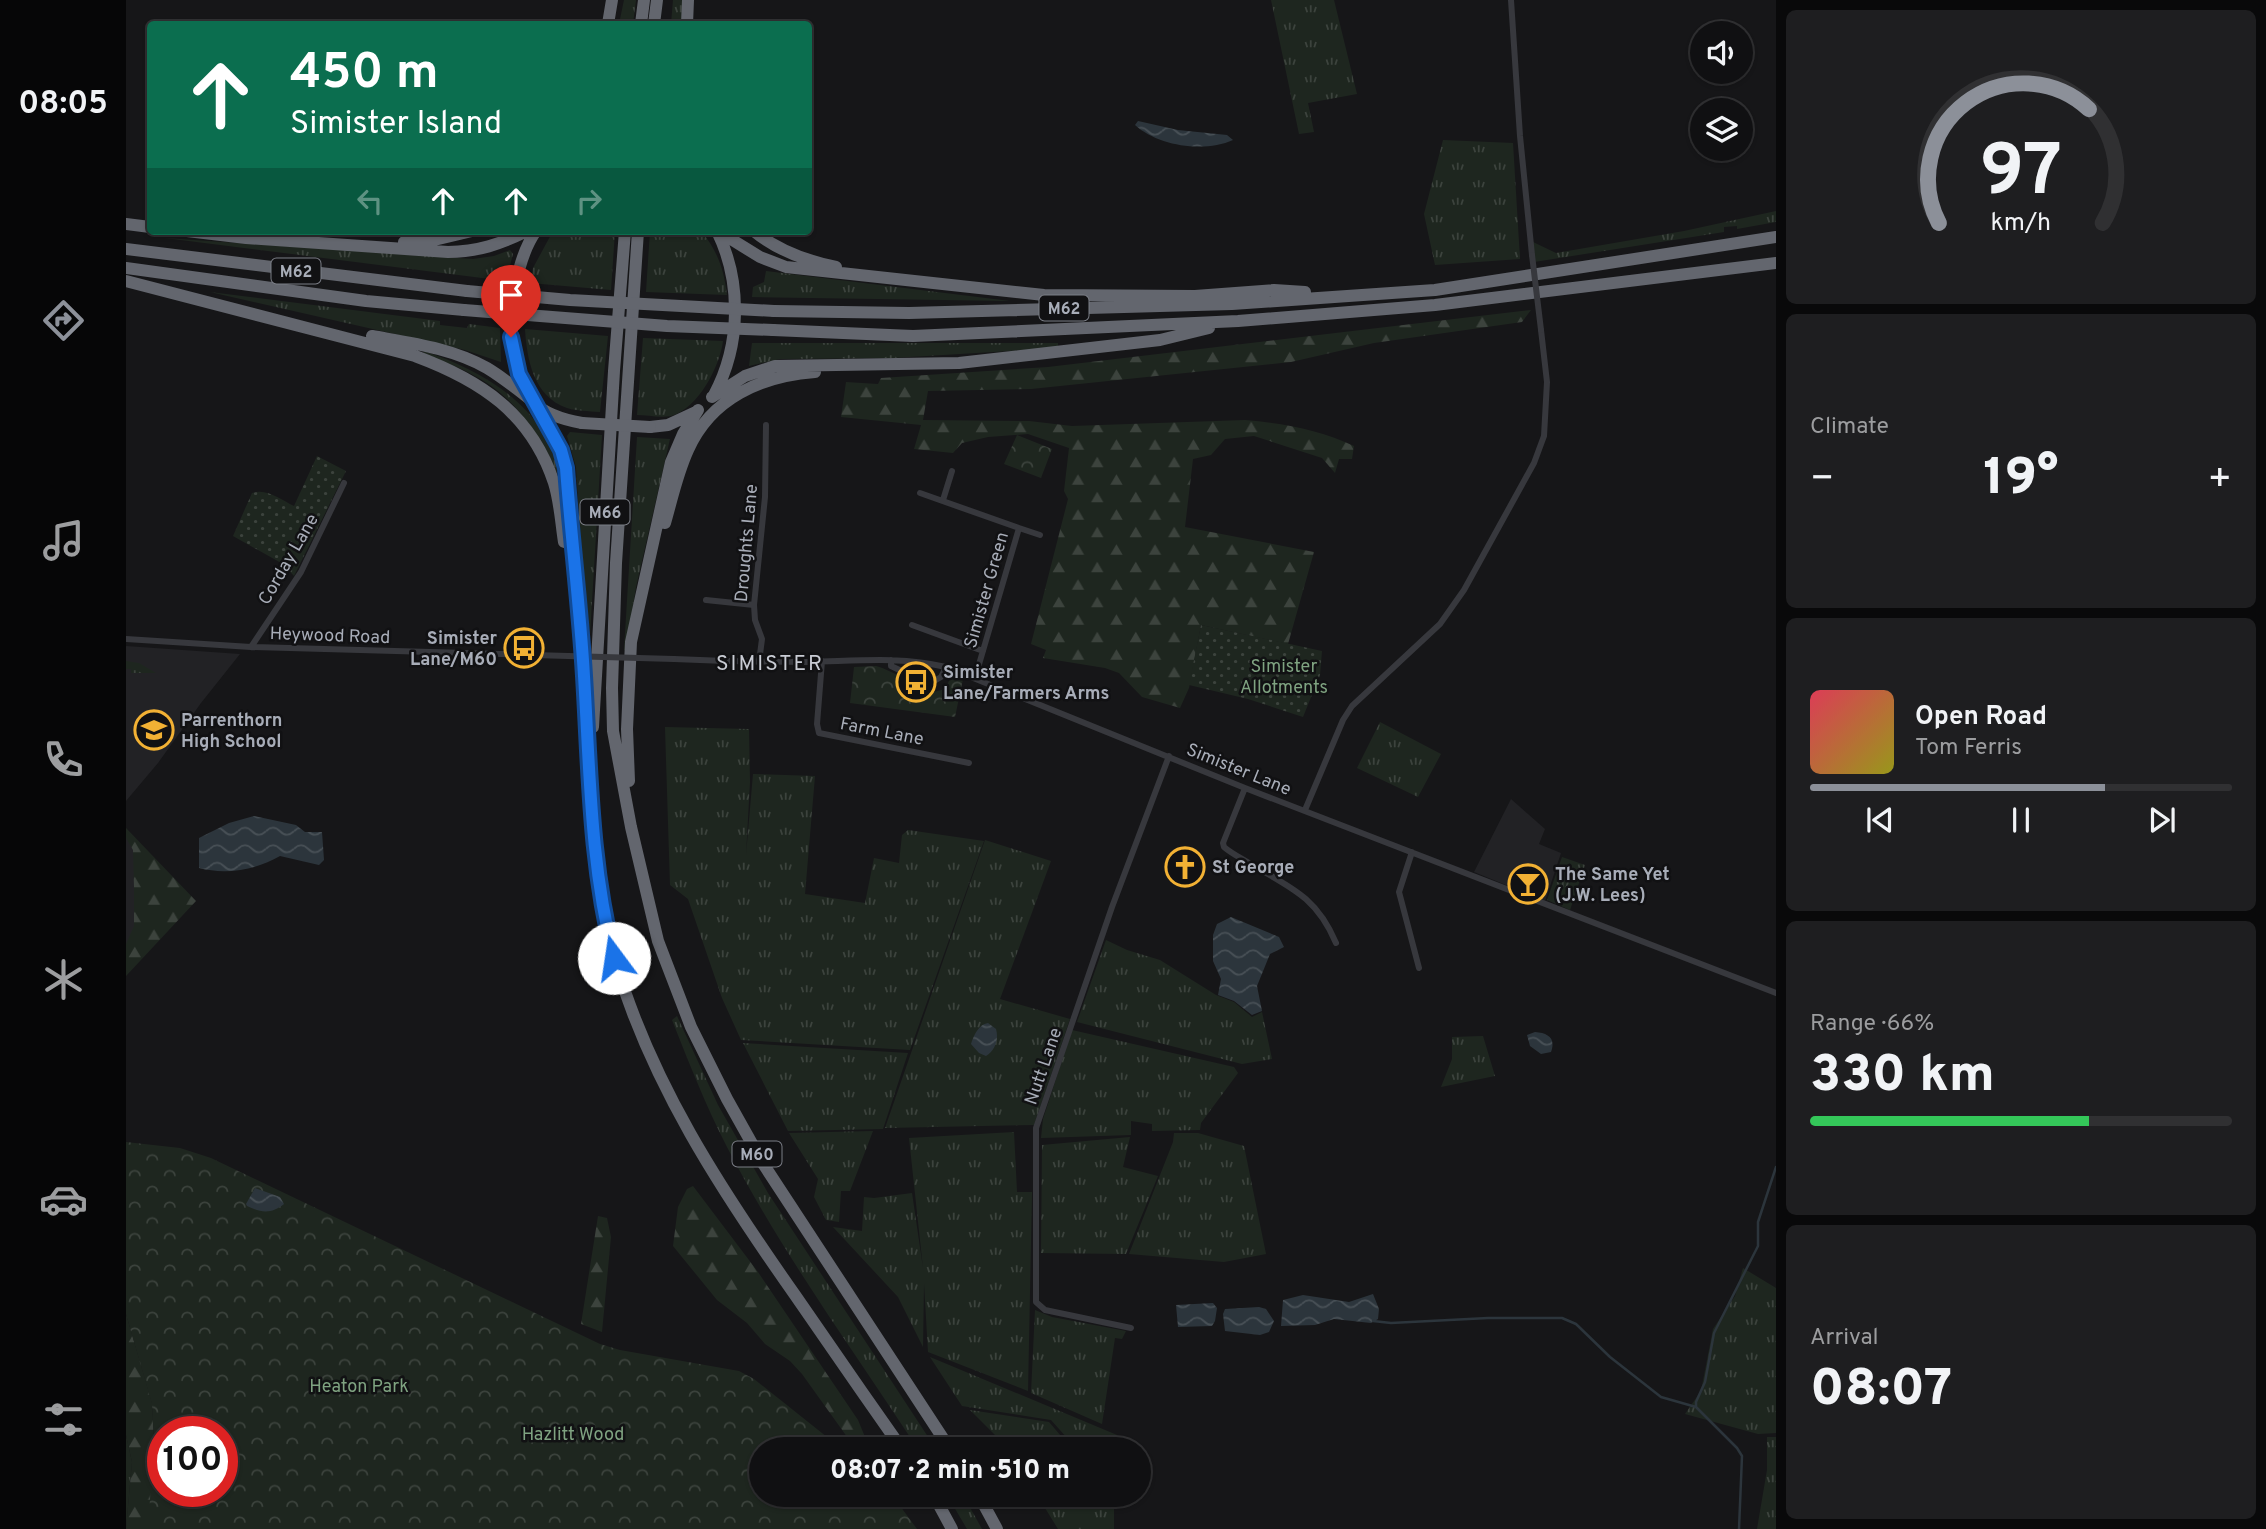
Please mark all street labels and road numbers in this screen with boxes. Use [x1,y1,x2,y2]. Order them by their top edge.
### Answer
road number: M62 [272,258,320,284]
road number: M62 [1040,296,1088,320]
street label: Droughts Lane [731,483,764,603]
road number: M66 [580,499,630,524]
street label: Corday Lane [254,510,325,609]
street label: Simister Green [960,530,1015,651]
street label: Heywood Road [269,623,391,650]
street label: Farm Lane [838,713,925,752]
street label: Simister Lane [1183,739,1294,802]
street label: Nutt Lane [1020,1025,1068,1108]
road number: M60 [732,1142,782,1166]

